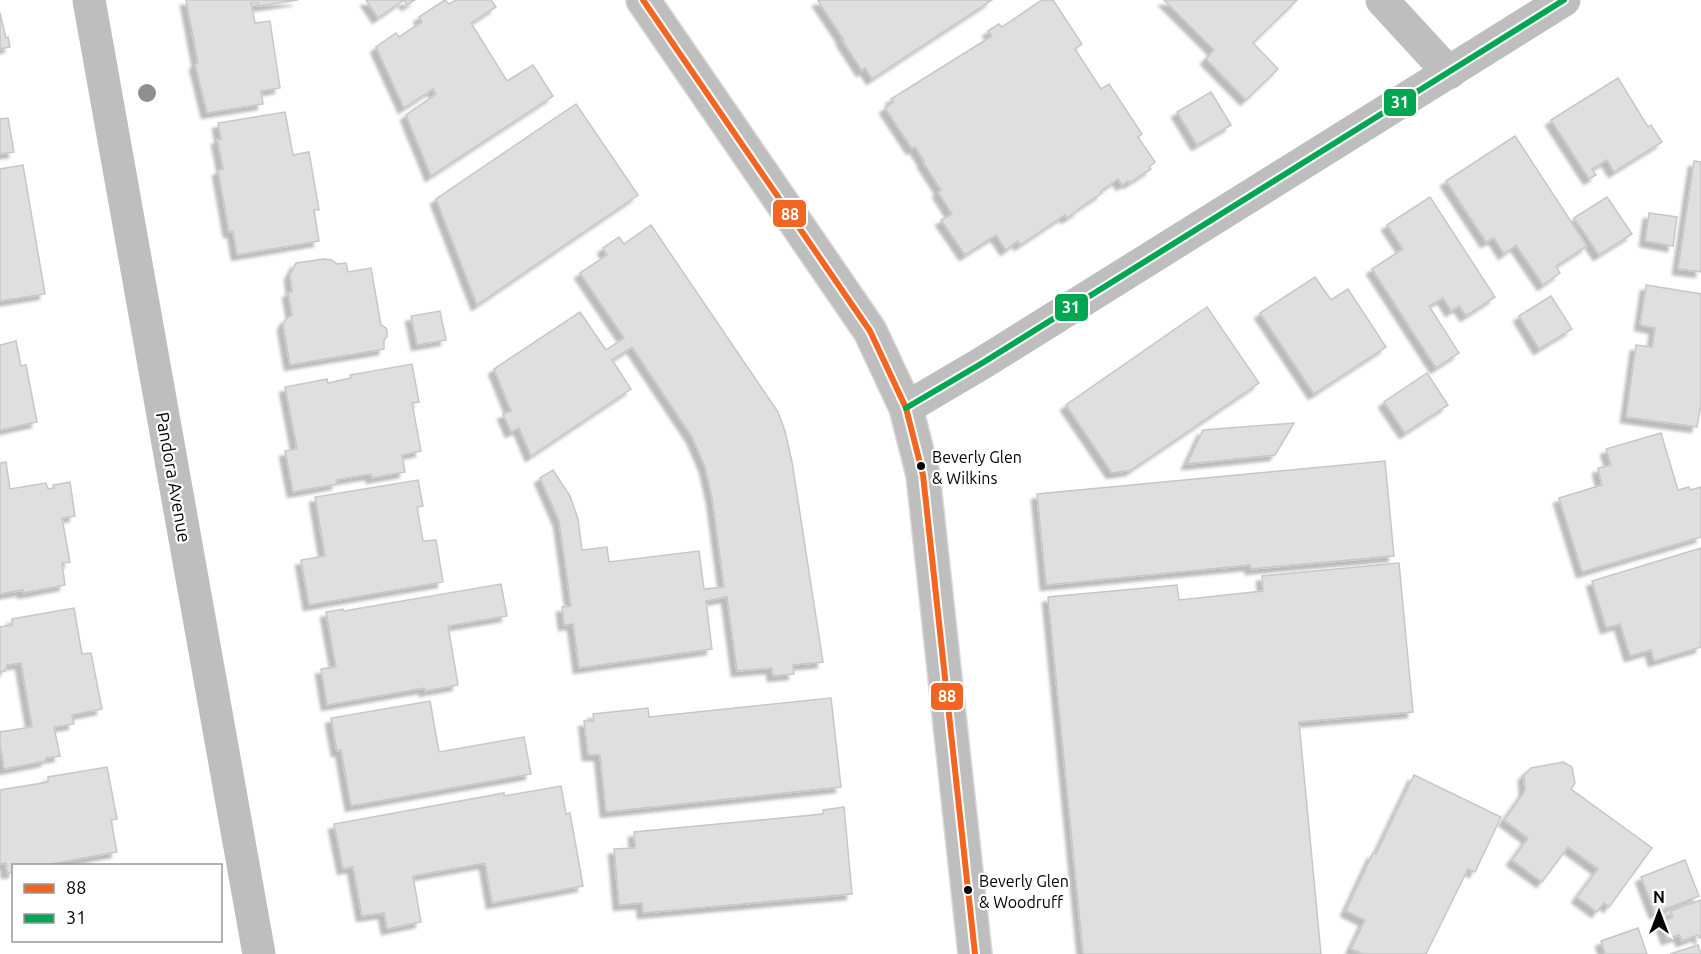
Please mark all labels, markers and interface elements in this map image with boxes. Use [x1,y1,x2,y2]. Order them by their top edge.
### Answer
line badge: 31 [1383,88,1417,117]
text: 31 [1391,93,1409,111]
line badge: 88 [772,199,807,228]
text: 88 [781,205,799,223]
line badge: 31 [1054,293,1089,322]
text: 31 [1062,298,1080,316]
street label: Pandora Avenue [153,410,195,544]
place label: Beverly Glen & Wilkins [932,448,1022,487]
marker: Beverly Glen & Wilkins [915,460,927,472]
line badge: 88 [930,682,964,711]
text: 88 [938,687,956,705]
legend [12,864,222,942]
place label: Beverly Glen & Woodruff [979,872,1069,911]
text: 88 [66,877,86,897]
north arrow [1629,882,1689,942]
marker: Beverly Glen & Woodruff [962,884,974,896]
text: N [1653,888,1665,906]
text: 31 [66,907,86,927]

